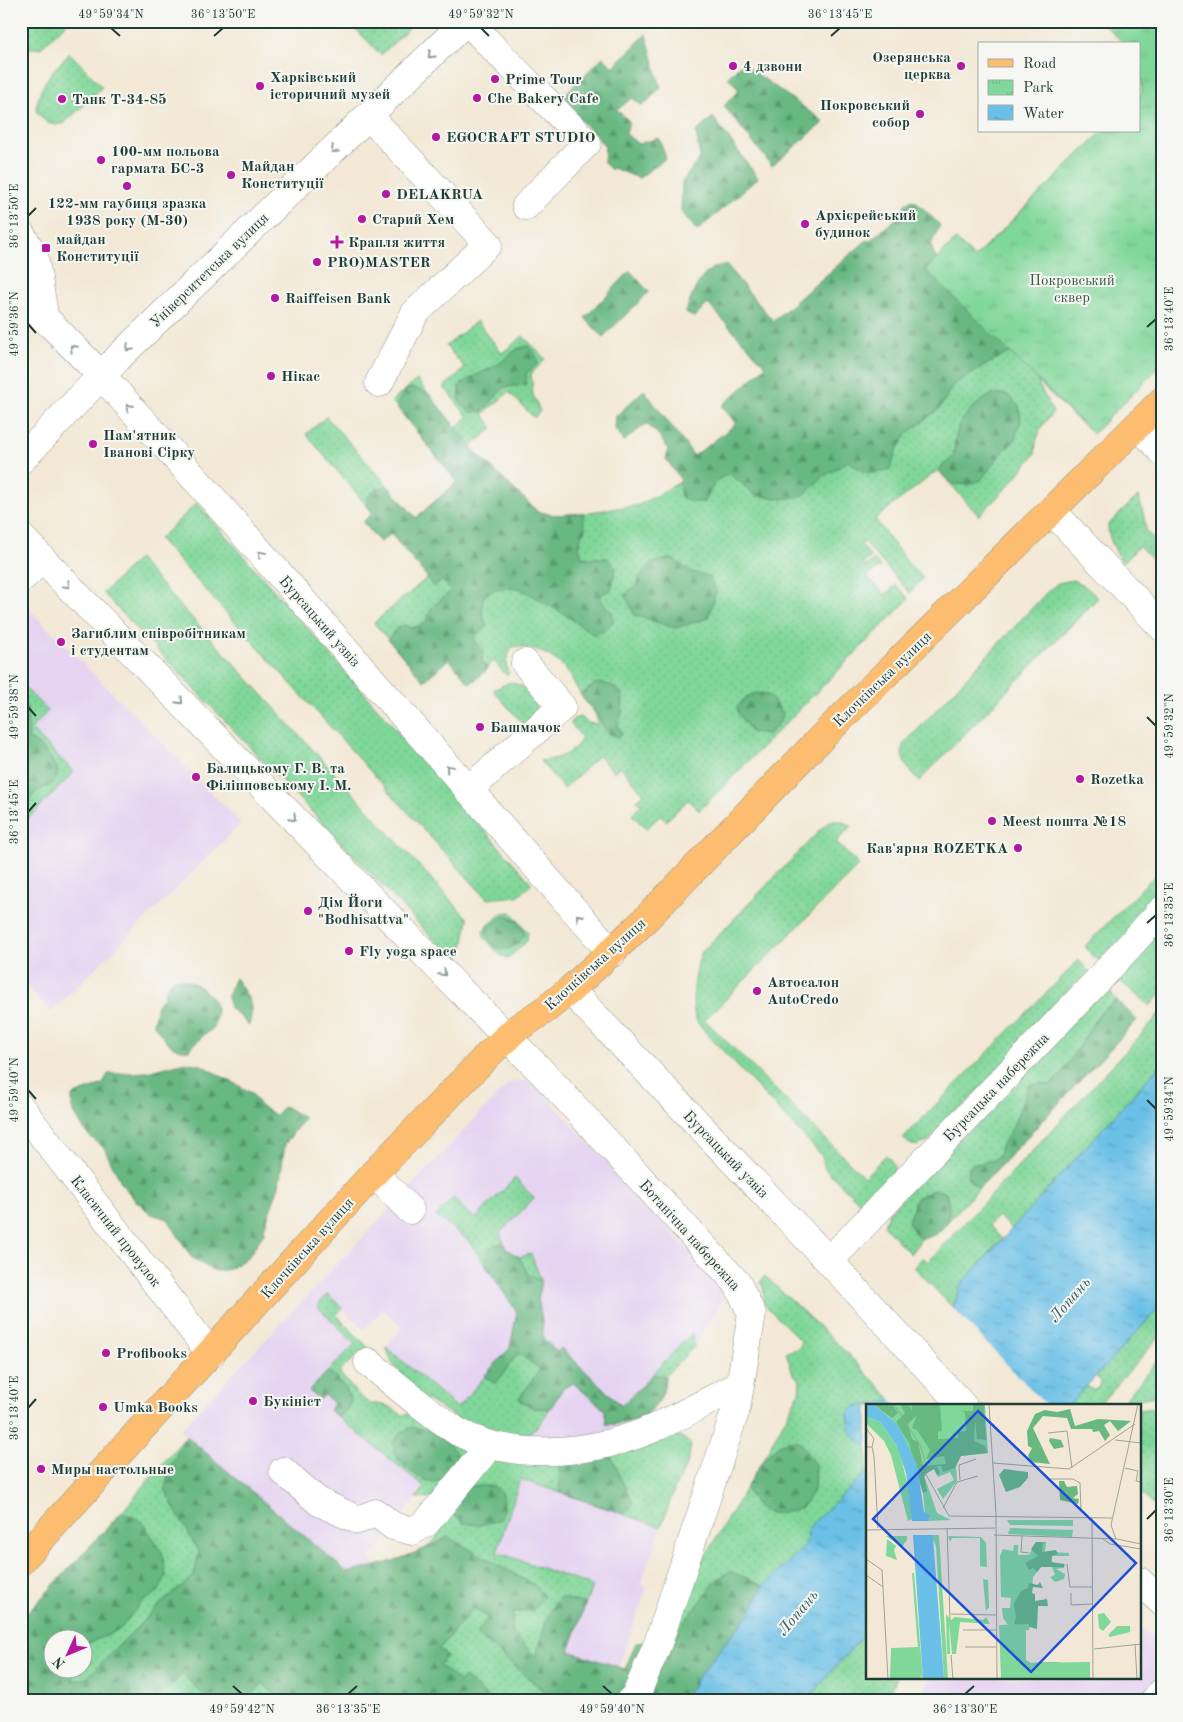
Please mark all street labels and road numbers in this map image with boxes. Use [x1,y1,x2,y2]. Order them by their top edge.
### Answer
street label: Університетська вулиця [148,211,272,331]
street label: Бурсацький узвіз [276,574,362,670]
street label: Клочківська вулиця [831,629,935,731]
street label: Клочківська вулиця [543,916,649,1014]
street label: Бурсацька набережна [941,1030,1053,1145]
street label: Бурсацький узвіз [680,1109,770,1202]
street label: Класичний провулок [67,1173,163,1291]
street label: Ботанічна набережна [635,1178,743,1295]
street label: Клочківська вулиця [259,1196,357,1302]

